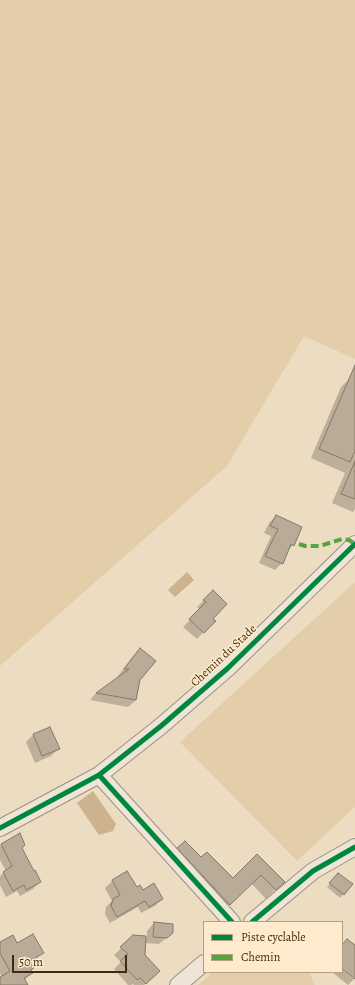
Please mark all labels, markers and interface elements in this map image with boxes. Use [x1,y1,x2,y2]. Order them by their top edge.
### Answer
street label: Chemin du Stade [188,622,260,690]
legend [203,921,343,973]
text: Piste cyclable [241,929,306,945]
scale bar [14,947,129,973]
text: Chemin [241,949,280,965]
text: 50 m [19,954,43,970]

